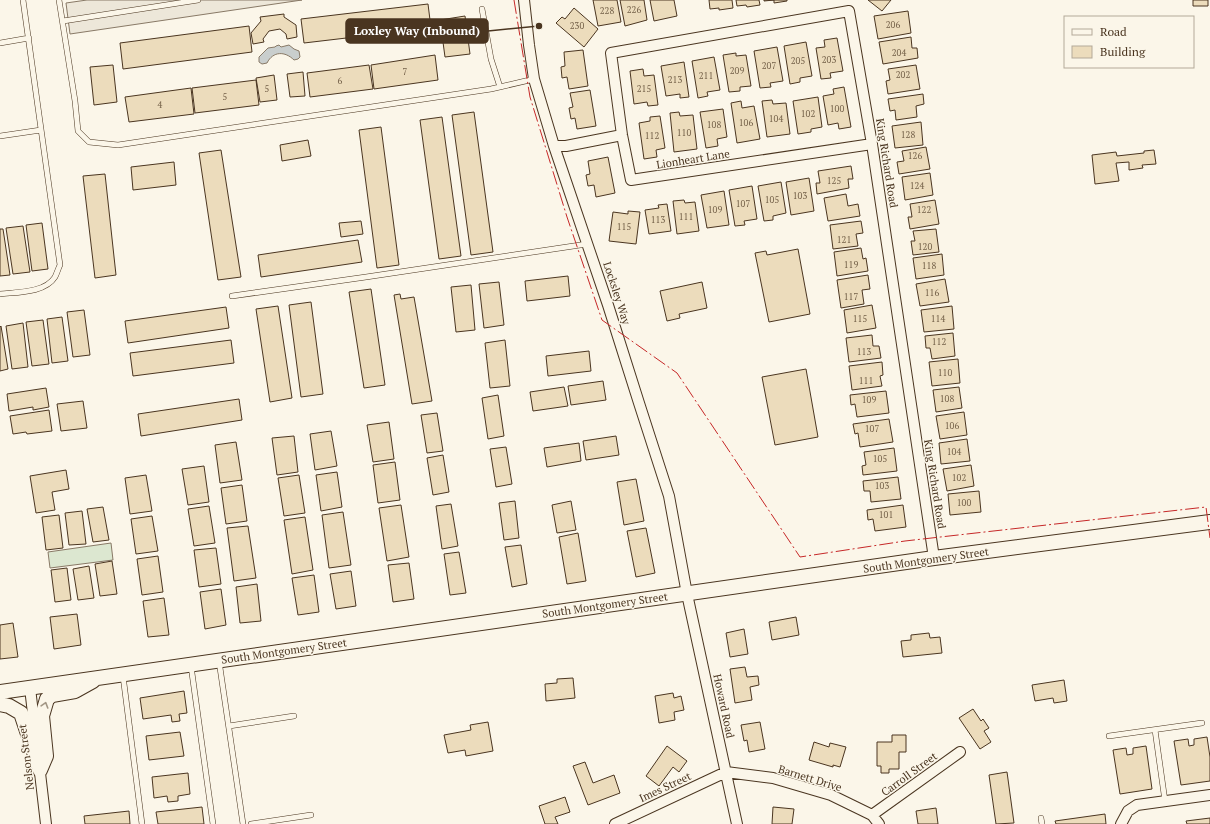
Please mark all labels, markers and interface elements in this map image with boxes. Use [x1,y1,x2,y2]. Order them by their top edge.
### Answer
house number: 226 [627,4,641,16]
house number: 228 [600,5,614,17]
legend [1064,16,1194,68]
callout: Loxley Way (Inbound) [346,19,488,43]
house number: 206 [886,19,900,31]
house number: 230 [570,20,584,32]
text: Loxley Way (Inbound) [354,23,480,38]
text: Road [1100,24,1127,39]
text: Building [1100,44,1146,59]
house number: 204 [892,47,906,59]
house number: 203 [822,54,836,66]
house number: 205 [791,55,805,67]
house number: 207 [762,60,776,72]
house number: 209 [730,65,744,77]
house number: 7 [403,66,408,78]
house number: 202 [896,69,910,81]
house number: 211 [699,70,713,82]
house number: 213 [668,74,682,86]
house number: 6 [338,75,343,87]
house number: 5 [265,83,270,95]
house number: 215 [637,83,651,95]
house number: 5 [223,91,228,103]
house number: 4 [158,99,163,111]
house number: 100 [830,103,844,115]
house number: 102 [801,108,815,120]
house number: 104 [769,113,783,125]
house number: 106 [739,117,753,129]
street label: King Richard Road [873,117,901,209]
house number: 108 [707,119,721,131]
house number: 110 [677,127,691,139]
house number: 128 [901,129,915,141]
house number: 112 [645,130,659,142]
street label: Lionheart Lane [655,146,731,172]
house number: 126 [908,150,922,162]
house number: 125 [827,175,841,187]
house number: 124 [910,180,924,192]
house number: 103 [793,190,807,202]
house number: 105 [765,194,779,206]
house number: 107 [736,198,750,210]
house number: 109 [708,204,722,216]
house number: 122 [917,204,931,216]
house number: 111 [679,211,693,223]
house number: 113 [651,214,665,226]
house number: 115 [617,221,631,233]
house number: 121 [837,234,851,246]
house number: 120 [918,241,932,253]
house number: 119 [844,259,858,271]
street label: Locksley Way [600,260,634,327]
house number: 118 [922,260,936,272]
house number: 116 [925,287,939,299]
house number: 117 [844,291,858,303]
house number: 115 [853,313,867,325]
house number: 114 [931,313,945,325]
house number: 112 [932,336,946,348]
house number: 113 [857,346,871,358]
house number: 110 [938,367,952,379]
house number: 111 [859,375,873,387]
house number: 108 [940,393,954,405]
house number: 109 [862,394,876,406]
house number: 106 [945,420,959,432]
house number: 107 [865,423,879,435]
street label: King Richard Road [921,438,949,530]
house number: 104 [947,446,961,458]
house number: 105 [873,453,887,465]
house number: 102 [952,472,966,484]
house number: 103 [875,480,889,492]
house number: 100 [957,497,971,509]
house number: 101 [879,509,893,521]
street label: South Montgomery Street [862,544,990,576]
street label: South Montgomery Street [541,589,669,621]
street label: South Montgomery Street [220,635,348,667]
street label: Howard Road [710,673,738,739]
one-way arrow [40,702,49,709]
street label: Nelson Street [15,723,37,791]
street label: Carroll Street [878,749,940,799]
street label: Barnett Drive [777,762,844,794]
street label: Imes Street [637,769,693,805]

